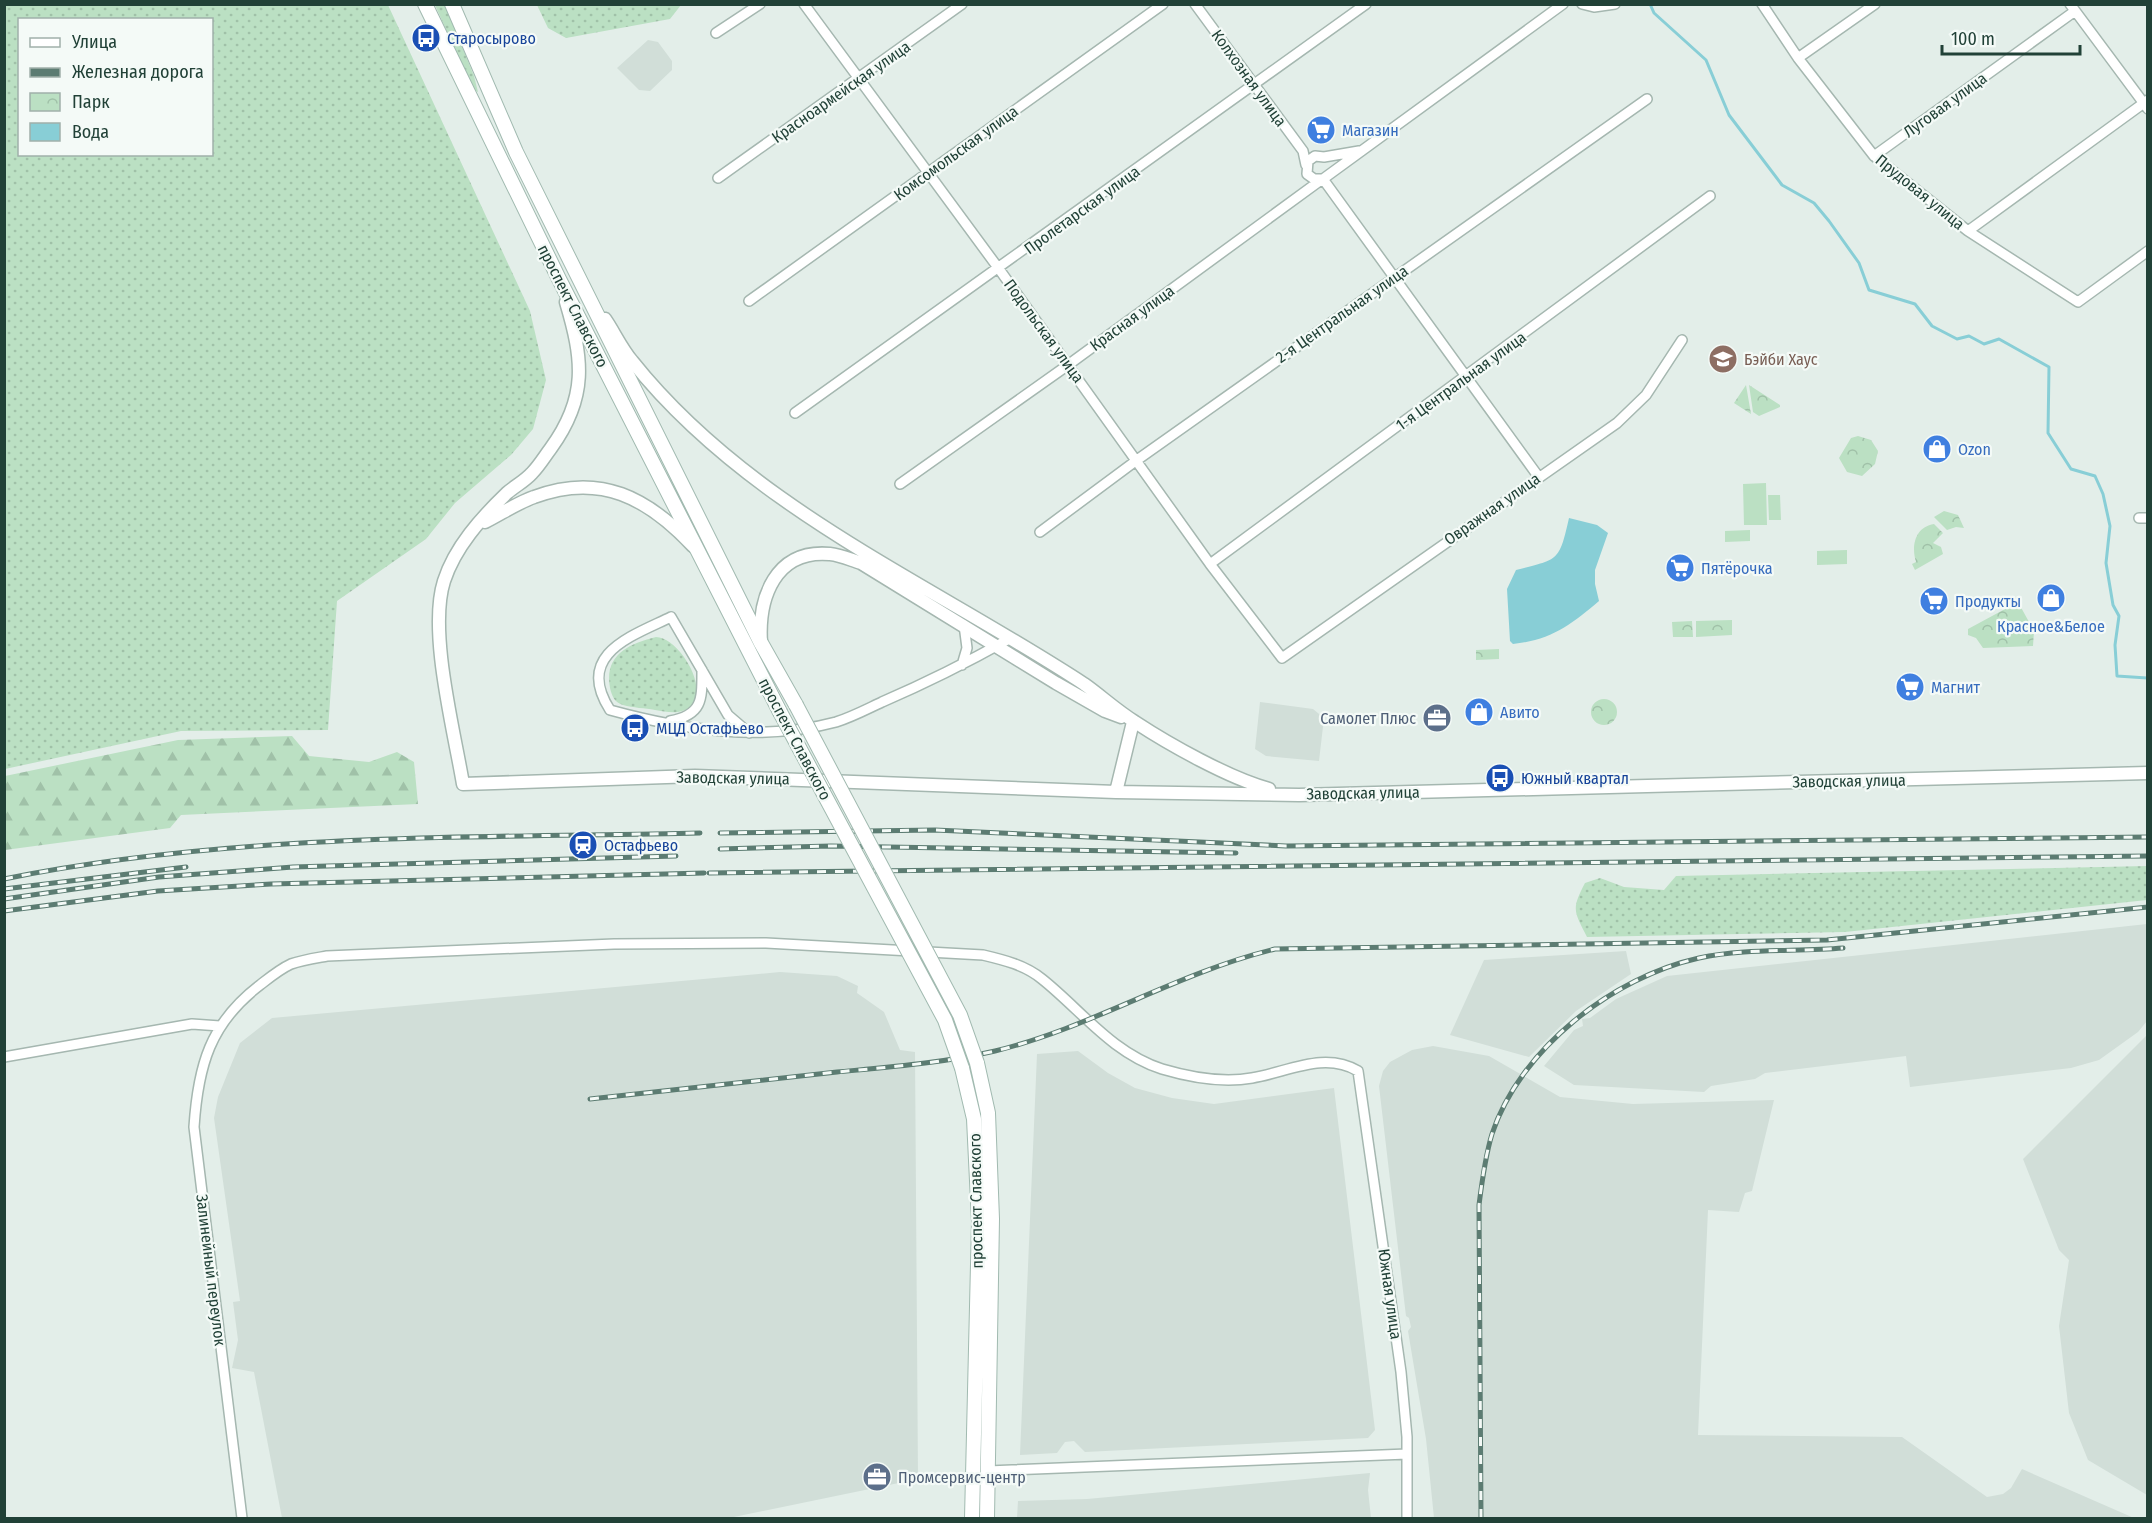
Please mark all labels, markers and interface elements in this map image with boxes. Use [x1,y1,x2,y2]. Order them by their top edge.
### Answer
legend [18,18,213,156]
scale bar [1942,18,2080,56]
bus stop icon: Старосырово [410,22,442,54]
street label: Колхозная улица [1208,26,1291,130]
text: 100 m [1951,28,1995,50]
place label: Старосырово [447,29,536,48]
text: Улица [71,31,117,53]
street label: Красноармейская улица [768,37,914,147]
text: Железная дорога [72,61,204,83]
street label: Луговая улица [1900,68,1990,142]
text: Парк [72,91,110,113]
street label: Комсомольская улица [890,102,1022,204]
supermarket icon: Магазин [1305,114,1337,146]
text: Вода [72,121,109,143]
place label: Магазин [1342,121,1399,140]
street label: Прудовая улица [1872,150,1968,234]
street label: Пролетарская улица [1021,162,1144,258]
street label: проспект Славского [534,241,612,371]
street label: 2-я Центральная улица [1272,261,1412,367]
street label: Подольская улица [1000,275,1088,387]
street label: Красная улица [1086,281,1178,355]
street label: 1-я Центральная улица [1392,327,1530,435]
school or university icon: Бэйби Хаус [1707,343,1739,375]
place label: Бэйби Хаус [1744,350,1818,369]
shop icon: Ozon [1921,433,1953,465]
place label: Ozon [1958,440,1991,459]
street label: Овражная улица [1440,469,1544,549]
supermarket icon: Пятёрочка [1664,552,1696,584]
place label: Пятёрочка [1701,559,1773,578]
shop icon: Красное&Белое [2035,582,2067,614]
supermarket icon: Продукты [1918,585,1950,617]
place label: Продукты [1955,592,2021,611]
place label: Красное&Белое [1997,617,2105,636]
supermarket icon: Магнит [1894,671,1926,703]
street label: проспект Славского [755,675,835,803]
place label: Магнит [1931,678,1981,697]
shop icon: Авито [1463,696,1495,728]
office icon: Самолет Плюс [1421,702,1453,734]
place label: Авито [1500,703,1540,722]
place label: Самолет Плюс [1320,709,1416,728]
bus stop icon: МЦД Остафьево [619,712,651,744]
place label: МЦД Остафьево [656,719,764,738]
bus stop icon: Южный квартал [1484,762,1516,794]
street label: Заводская улица [676,768,790,788]
place label: Южный квартал [1521,769,1629,788]
street label: Заводская улица [1792,771,1906,791]
street label: Заводская улица [1306,783,1420,803]
station icon: Остафьево [567,829,599,861]
place label: Остафьево [604,836,678,855]
street label: проспект Славского [965,1133,987,1269]
street label: Залинейный переулок [192,1193,230,1347]
street label: Южная улица [1374,1247,1406,1341]
office icon: Промсервис-центр [861,1461,893,1493]
place label: Промсервис-центр [898,1468,1026,1487]

